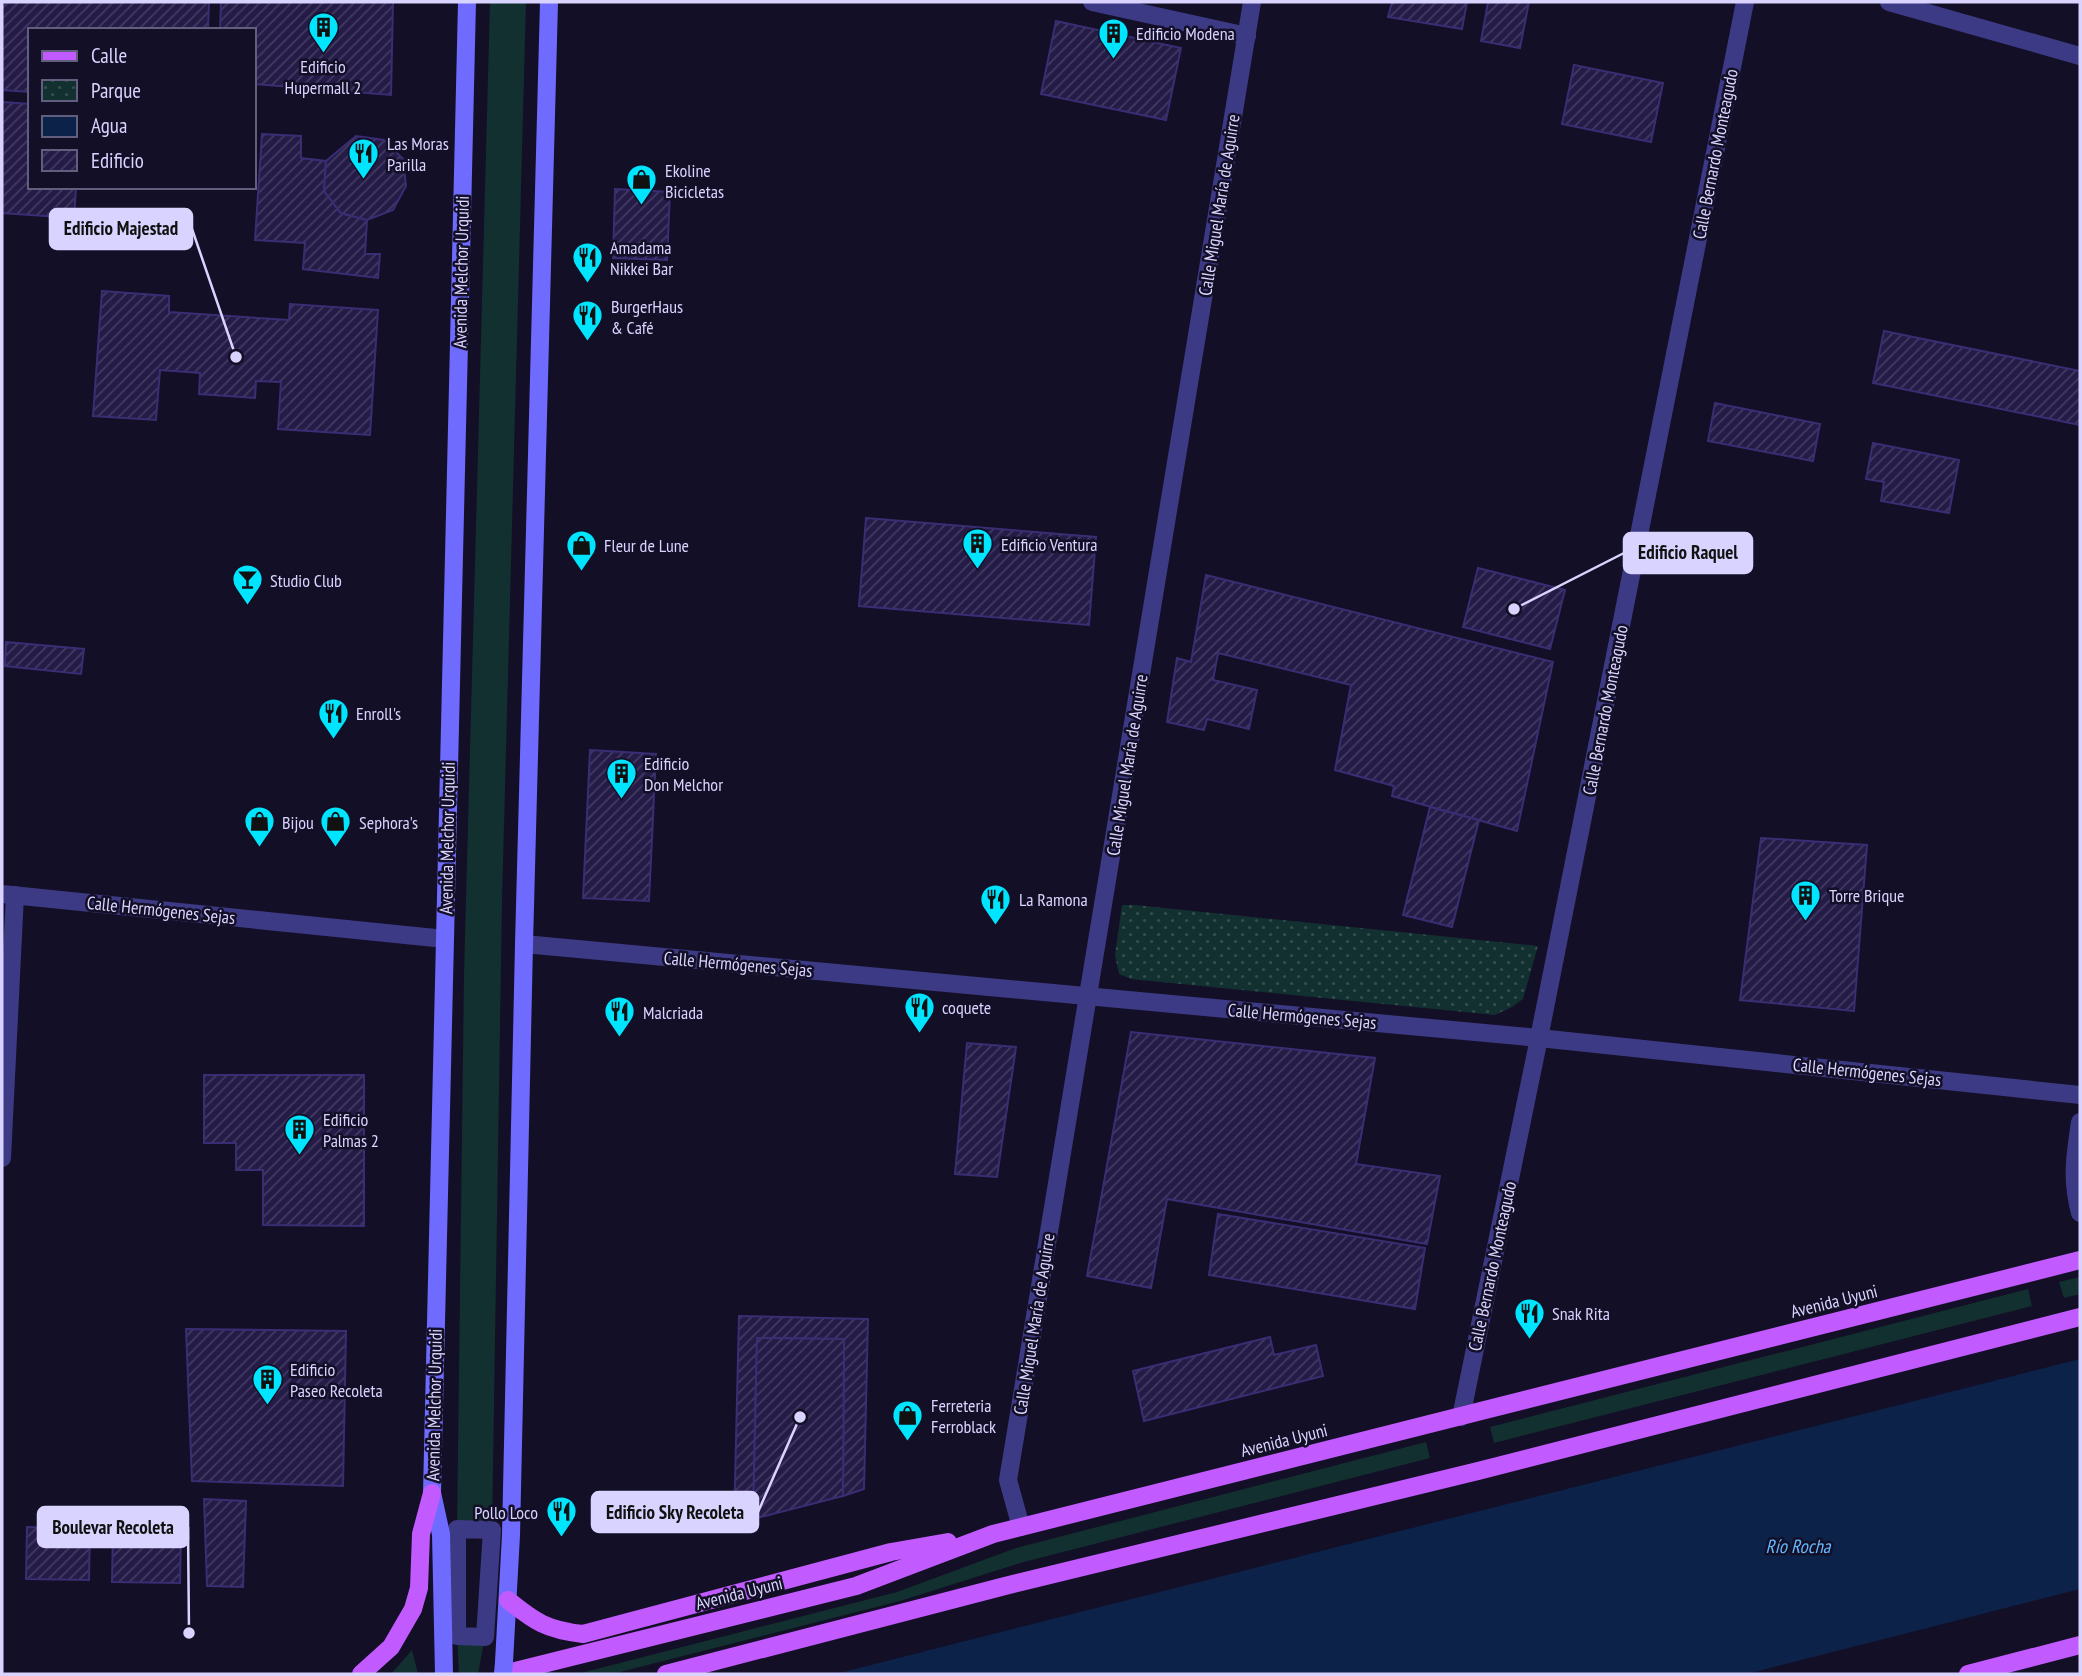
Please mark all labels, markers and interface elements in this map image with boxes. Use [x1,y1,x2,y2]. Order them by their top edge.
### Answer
building icon: Edificio Hupermall 2 [306,11,340,55]
building icon: Edificio Modena [1096,16,1130,60]
place label: Edificio Modena [1136,22,1235,45]
legend [28,28,256,189]
text: Calle [91,42,127,69]
place label: Edificio Hupermall 2 [285,55,361,99]
street label: Calle Bernardo Monteagudo [1687,67,1743,241]
text: Parque [91,77,141,104]
text: Agua [91,112,127,139]
street label: Calle Miguel María de Aguirre [1193,113,1245,297]
place label: Las Moras Parilla [387,132,449,176]
restaurant icon: Las Moras Parilla [347,136,381,180]
text: Edificio [91,147,144,174]
place label: Ekoline Bicicletas [665,159,724,203]
shop icon: Ekoline Bicicletas [625,163,659,207]
street label: Avenida Melchor Urquidi [448,196,474,348]
callout: Edificio Majestad [50,209,192,249]
text: Edificio Majestad [64,216,178,240]
place label: Amadama Nikkei Bar [610,236,673,280]
restaurant icon: Amadama Nikkei Bar [570,240,604,284]
place label: BurgerHaus & Café [611,295,683,339]
restaurant icon: BurgerHaus & Café [571,299,605,343]
building icon: Edificio Ventura [961,527,995,571]
shop icon: Fleur de Lune [564,528,598,572]
place label: Edificio Ventura [1001,533,1097,556]
callout: Edificio Raquel [1624,533,1752,573]
place label: Fleur de Lune [604,534,689,557]
text: Edificio Raquel [1638,540,1738,564]
bar icon: Studio Club [230,563,264,607]
place label: Studio Club [270,569,342,592]
street label: Calle Bernardo Monteagudo [1577,623,1633,797]
street label: Calle Miguel María de Aguirre [1101,673,1153,857]
restaurant icon: Enroll's [316,696,350,740]
place label: Enroll's [356,702,401,725]
place label: Edificio Don Melchor [644,752,723,796]
building icon: Edificio Don Melchor [604,756,638,800]
street label: Avenida Melchor Urquidi [434,762,460,914]
shop icon: Bijou [242,805,276,849]
shop icon: Sephora's [319,805,353,849]
place label: Bijou [282,811,314,834]
place label: Sephora's [359,811,418,834]
building icon: Torre Brique [1789,878,1823,922]
restaurant icon: La Ramona [979,882,1013,926]
place label: Torre Brique [1829,884,1904,907]
place label: La Ramona [1019,888,1088,911]
street label: Calle Hermógenes Sejas [86,891,236,929]
street label: Calle Hermógenes Sejas [663,946,813,982]
restaurant icon: coquete [902,990,936,1034]
restaurant icon: Malcriada [603,995,637,1039]
place label: coquete [942,996,991,1019]
street label: Calle Hermógenes Sejas [1227,998,1377,1034]
place label: Malcriada [643,1001,703,1024]
street label: Calle Hermógenes Sejas [1792,1053,1942,1091]
place label: Edificio Palmas 2 [323,1108,379,1152]
building icon: Edificio Palmas 2 [283,1112,317,1156]
street label: Calle Bernardo Monteagudo [1463,1179,1521,1353]
street label: Calle Miguel María de Aguirre [1008,1232,1060,1416]
street label: Avenida Uyuni [1788,1279,1880,1323]
restaurant icon: Snak Rita [1512,1296,1546,1340]
place label: Snak Rita [1552,1302,1610,1325]
street label: Avenida Melchor Urquidi [421,1329,447,1481]
place label: Edificio Paseo Recoleta [290,1358,383,1402]
building icon: Edificio Paseo Recoleta [250,1362,284,1406]
place label: Ferreteria Ferroblack [931,1394,996,1438]
shop icon: Ferreteria Ferroblack [891,1398,925,1442]
street label: Avenida Uyuni [1238,1418,1330,1462]
callout: Edificio Sky Recoleta [592,1492,758,1532]
restaurant icon: Pollo Loco [544,1495,578,1539]
text: Edificio Sky Recoleta [606,1500,744,1524]
place label: Pollo Loco [474,1501,538,1524]
callout: Boulevar Recoleta [38,1507,188,1547]
text: Boulevar Recoleta [52,1515,174,1539]
water label: Río Rocha [1766,1534,1832,1558]
street label: Avenida Uyuni [693,1571,785,1615]

